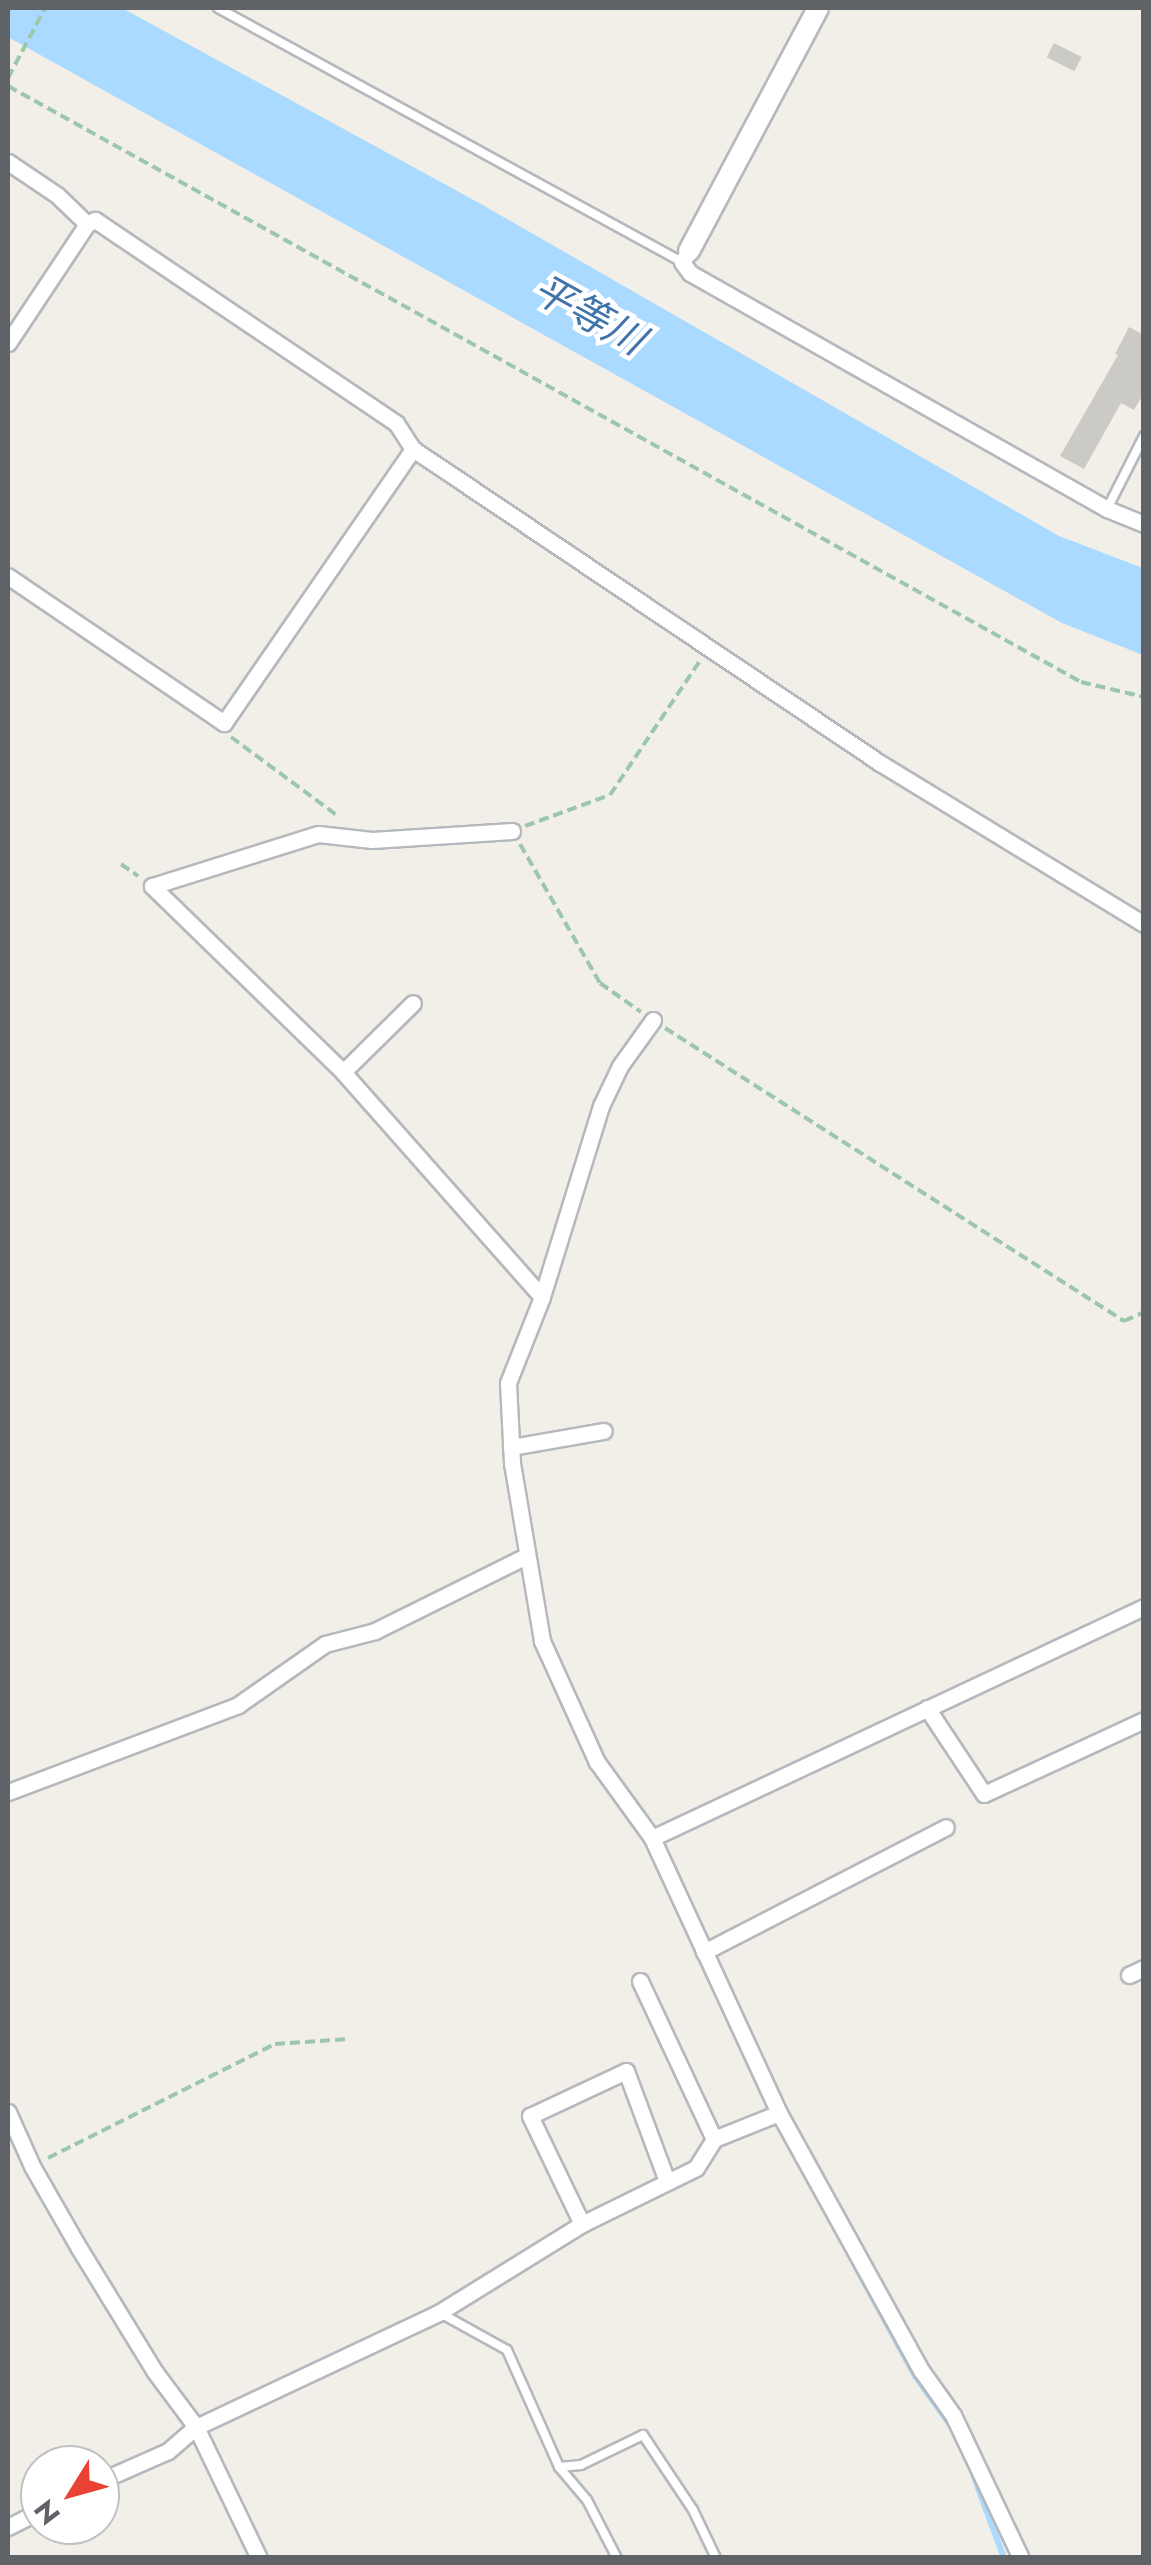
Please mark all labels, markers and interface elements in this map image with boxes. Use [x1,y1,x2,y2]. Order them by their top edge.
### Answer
water label: 平等川 [525,264,653,364]
north arrow [20,2445,120,2545]
text: N [24,2491,70,2533]

